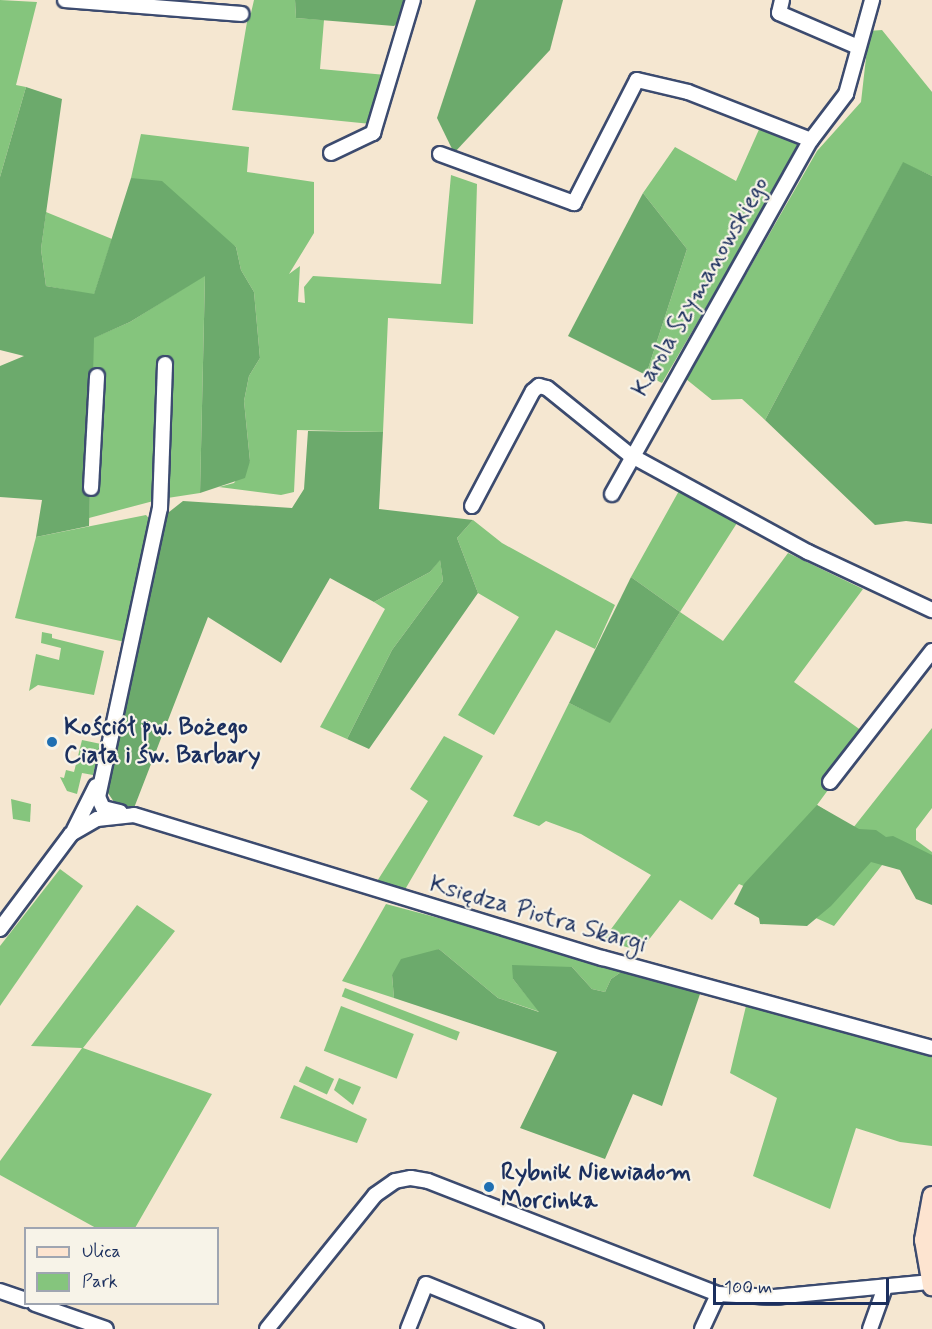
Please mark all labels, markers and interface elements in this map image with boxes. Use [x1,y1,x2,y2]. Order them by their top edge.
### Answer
street label: Karola Szymanowskiego [627,173,775,401]
place label: Kościół pw. Bożego Ciała i św. Barbary [64,714,260,770]
marker: Kościół pw. Bożego Ciała i św. Barbary [45,735,59,749]
street label: Księdza Piotra Skargi [427,871,649,959]
place label: Rybnik Niewiadom Morcinka [501,1159,686,1215]
marker: Rybnik Niewiadom Morcinka [482,1180,496,1194]
legend [24,1227,219,1305]
text: Ulica [82,1240,121,1264]
scale bar [716,1266,892,1304]
text: Park [82,1270,118,1294]
text: 100 m [724,1276,772,1300]

